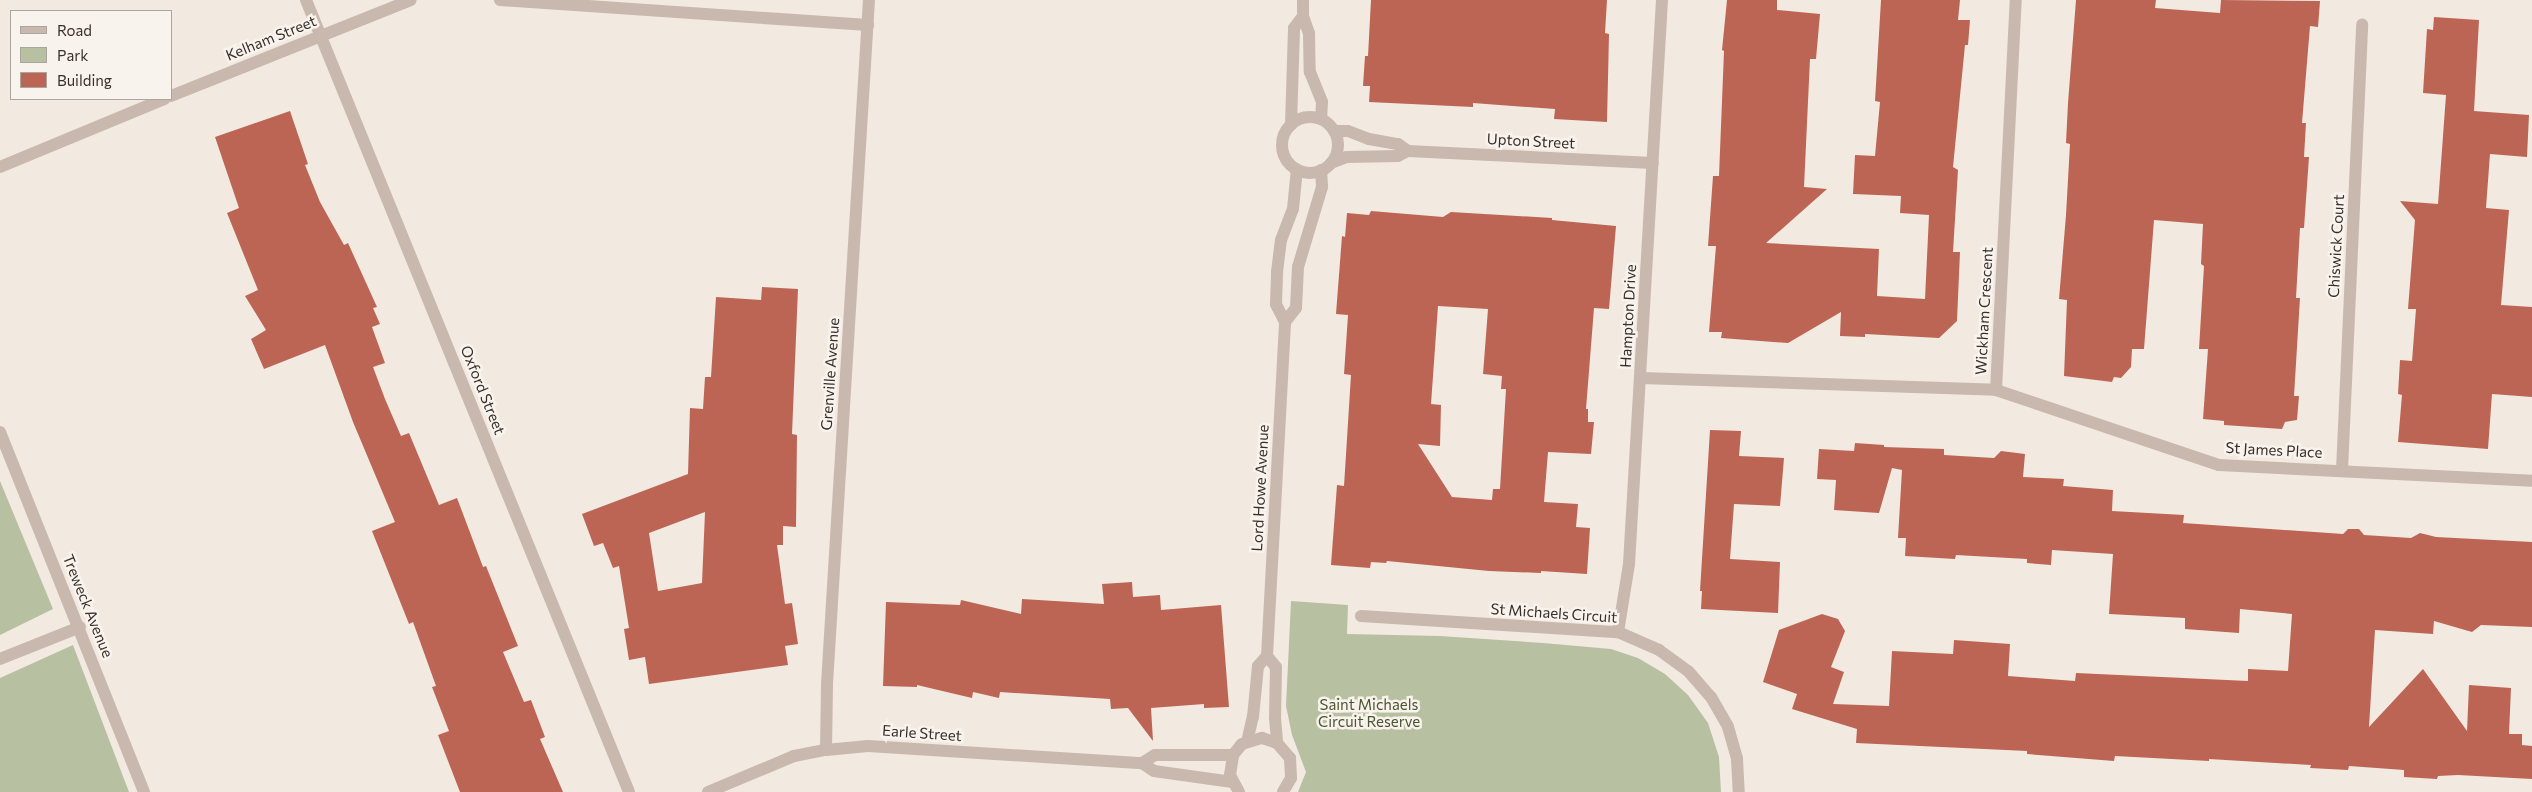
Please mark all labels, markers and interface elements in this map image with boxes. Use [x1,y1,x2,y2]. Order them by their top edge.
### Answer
legend [10,10,172,100]
street label: Kelham Street [223,12,319,64]
text: Road [57,21,92,39]
text: Park [57,46,88,64]
text: Building [57,71,112,89]
street label: Upton Street [1486,130,1576,152]
street label: Chiswick Court [2324,194,2348,298]
street label: Wickham Crescent [1972,247,1996,375]
street label: Hampton Drive [1616,264,1640,368]
street label: Grenville Avenue [817,317,843,431]
street label: Oxford Street [457,343,509,437]
street label: Lord Howe Avenue [1248,424,1272,552]
street label: St James Place [2225,438,2323,462]
street label: Treweck Avenue [59,552,117,660]
street label: St Michaels Circuit [1490,600,1618,626]
park label: Saint Michaels Circuit Reserve [1318,695,1420,730]
street label: Earle Street [882,721,962,745]

